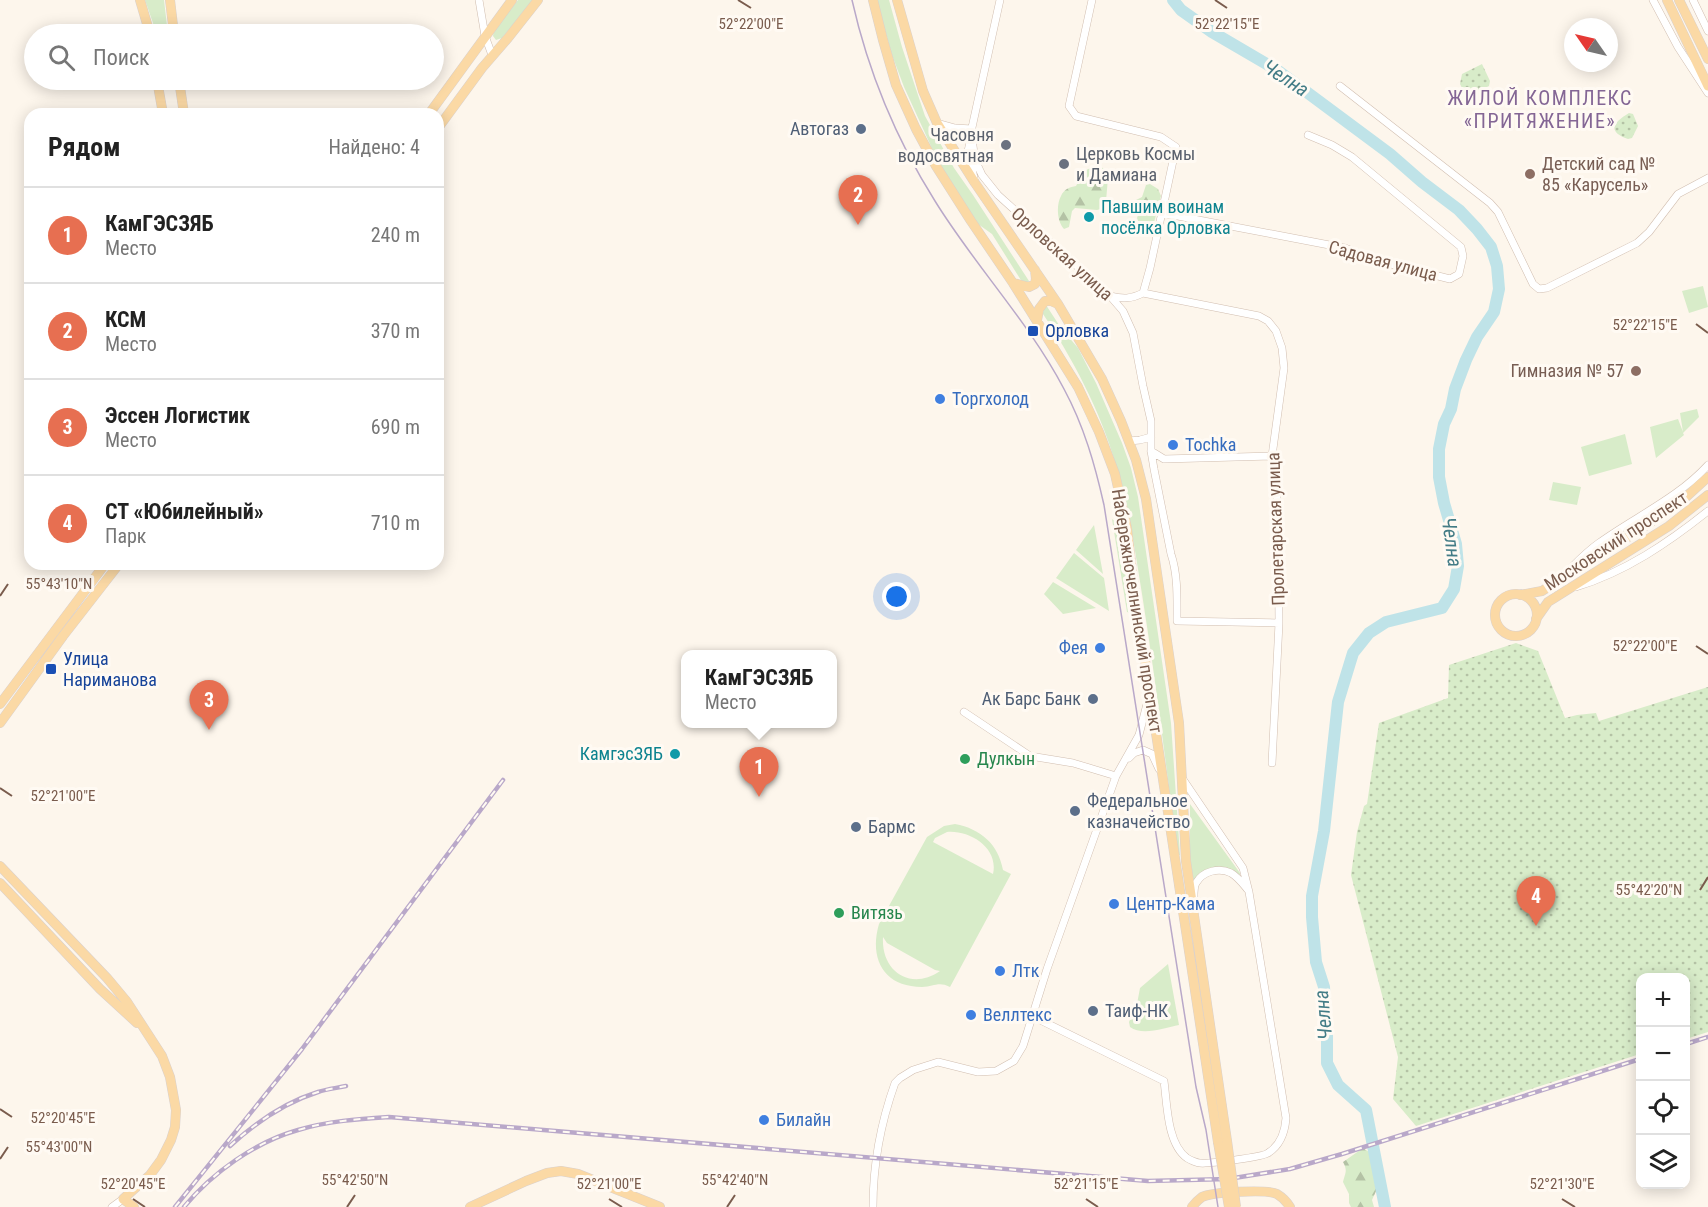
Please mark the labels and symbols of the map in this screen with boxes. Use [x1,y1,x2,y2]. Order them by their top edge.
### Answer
text: 52°22'00"E [719,15,783,33]
text: 52°22'15"E [1195,15,1259,33]
north arrow [1564,18,1618,72]
water label: Челна [1259,54,1313,102]
district label: ЖИЛОЙ КОМПЛЕКС «ПРИТЯЖЕНИЕ» [1447,86,1633,133]
place label: Автогаз [790,118,849,139]
marker: Автогаз [854,122,868,136]
place label: Часовня водосвятная [898,124,994,166]
marker: Часовня водосвятная [999,138,1013,152]
place label: Церковь Космы и Дамиана [1076,143,1195,185]
place label: Детский сад № 85 «Карусель» [1542,153,1655,195]
marker: Церковь Космы и Дамиана [1057,157,1071,171]
marker: Детский сад № 85 «Карусель» [1523,167,1537,181]
pin: 2 [838,176,878,225]
place label: Павшим воинам посёлка Орловка [1101,196,1231,238]
street label: Орловская улица [1007,203,1117,305]
marker: Павшим воинам посёлка Орловка [1082,210,1096,224]
street label: Садовая улица [1327,236,1440,285]
text: 52°22'15"E [1613,316,1677,334]
place label: Орловка [1045,320,1109,341]
marker: Орловка [1026,324,1040,338]
place label: Гимназия № 57 [1511,360,1624,381]
marker: Гимназия № 57 [1629,364,1643,378]
place label: Торгхолод [952,388,1029,409]
marker: Торгхолод [933,392,947,406]
place label: Tochka [1185,434,1236,455]
marker: Tochka [1166,438,1180,452]
street label: Пролетарская улица [1262,452,1289,606]
street label: Московский проспект [1540,486,1691,595]
street label: Набережночелнинский проспект [1108,487,1167,735]
water label: Челна [1437,516,1467,568]
text: 55°43'10"N [26,575,92,593]
your location [882,582,911,611]
place label: Фея [1059,637,1088,658]
text: 52°22'00"E [1613,637,1677,655]
marker: Фея [1093,641,1107,655]
place label: Улица Нариманова [63,648,157,690]
marker: Улица Нариманова [44,662,58,676]
pin: 3 [190,680,228,730]
place label: Ак Барс Банк [982,688,1081,709]
marker: Ак Барс Банк [1086,692,1100,706]
place label: КамгэсЗЯБ [580,743,663,764]
marker: КамгэсЗЯБ [668,747,682,761]
pin: 1 [740,748,778,797]
place label: Дулкын [977,748,1035,769]
marker: Дулкын [958,752,972,766]
text: 52°21'00"E [31,787,95,805]
place label: Федеральное казначейство [1087,790,1190,832]
marker: Федеральное казначейство [1068,804,1082,818]
place label: Бармс [868,816,915,837]
marker: Бармс [849,820,863,834]
pin: 4 [1516,876,1556,926]
text: 55°42'20"N [1616,881,1682,899]
place label: Центр-Кама [1126,893,1215,914]
marker: Центр-Кама [1107,897,1121,911]
place label: Витязь [851,902,903,923]
marker: Витязь [832,906,846,920]
place label: Лтк [1012,960,1040,981]
marker: Лтк [993,964,1007,978]
water label: Челна [1309,989,1337,1041]
place label: Таиф-НК [1105,1000,1168,1021]
place label: Веллтекс [983,1004,1052,1025]
marker: Таиф-НК [1086,1004,1100,1018]
marker: Веллтекс [964,1008,978,1022]
text: 52°20'45"E [31,1109,95,1127]
place label: Билайн [776,1109,831,1130]
marker: Билайн [757,1113,771,1127]
text: 55°43'00"N [26,1138,92,1156]
text: 55°42'50"N [322,1171,388,1189]
text: 55°42'40"N [702,1171,768,1189]
text: 52°20'45"E [101,1175,165,1193]
text: 52°21'00"E [577,1175,641,1193]
text: 52°21'15"E [1054,1175,1118,1193]
text: 52°21'30"E [1530,1175,1594,1193]

